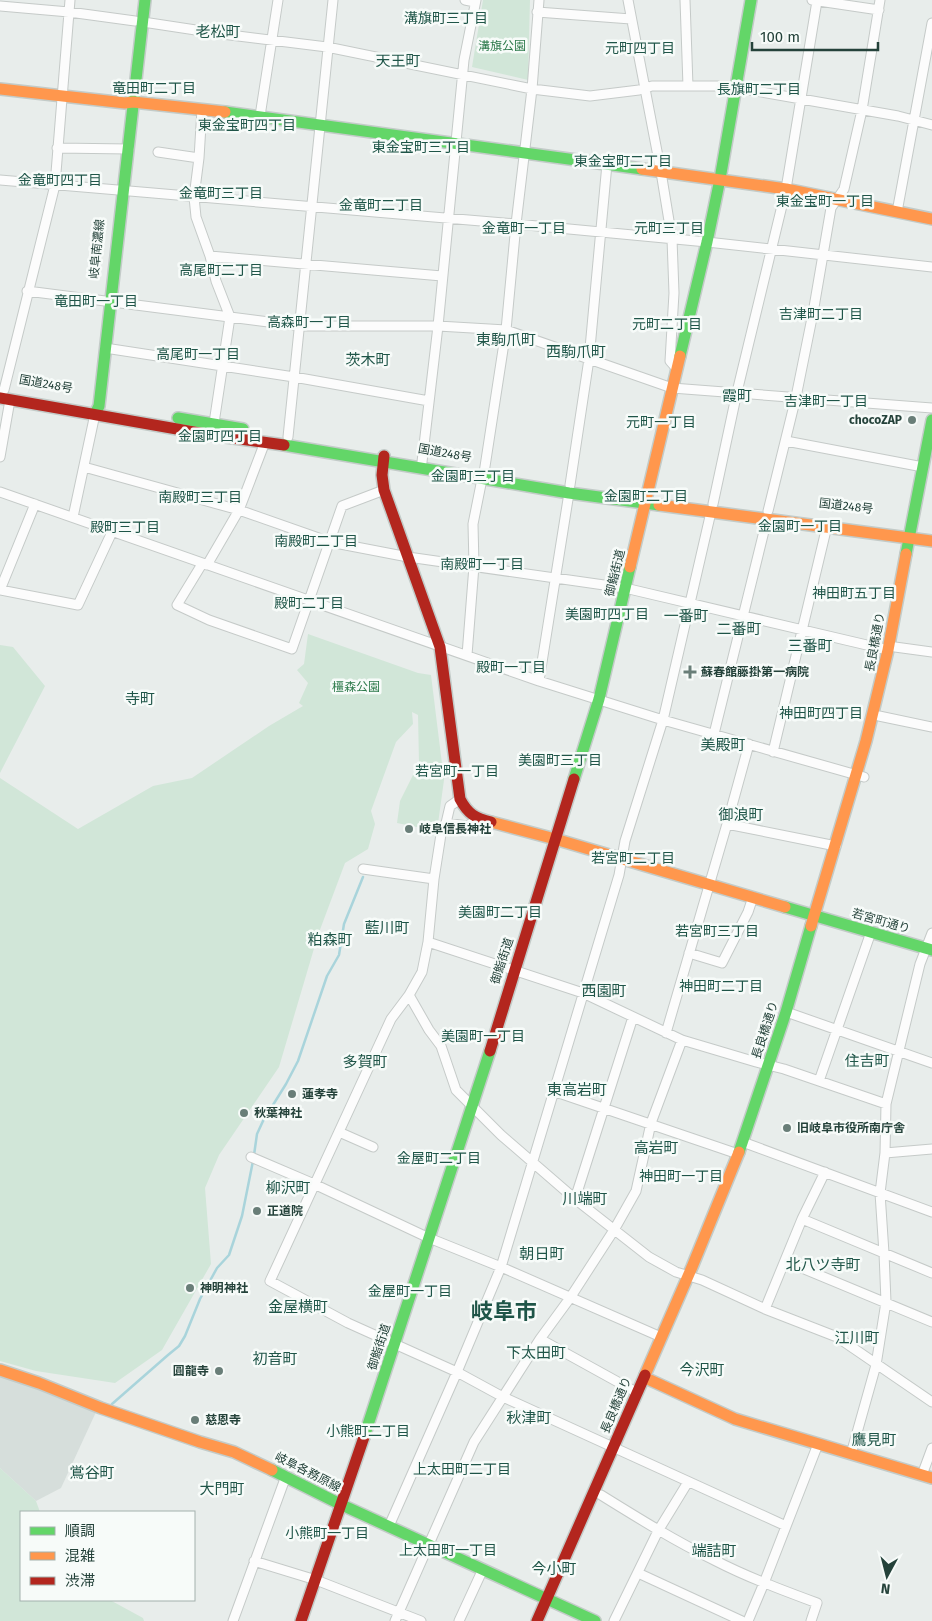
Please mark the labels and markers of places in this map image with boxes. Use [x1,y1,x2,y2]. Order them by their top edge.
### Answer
place label: chocoZAP [849,413,902,427]
marker: chocoZAP [906,414,918,426]
marker: 蘇春館藤掛第一病院 [683,665,697,679]
place label: 蘇春館藤掛第一病院 [701,665,809,679]
place label: 岐阜信長神社 [419,822,491,836]
marker: 岐阜信長神社 [403,823,415,835]
place label: 蓮孝寺 [302,1087,338,1101]
marker: 蓮孝寺 [286,1088,298,1100]
place label: 秋葉神社 [254,1106,302,1120]
marker: 秋葉神社 [238,1107,250,1119]
place label: 旧岐阜市役所南庁舎 [797,1121,905,1135]
marker: 旧岐阜市役所南庁舎 [781,1122,793,1134]
place label: 正道院 [267,1204,303,1218]
marker: 正道院 [251,1205,263,1217]
place label: 神明神社 [200,1281,248,1295]
marker: 神明神社 [184,1282,196,1294]
place label: 圓龍寺 [173,1364,209,1378]
marker: 圓龍寺 [213,1365,225,1377]
place label: 慈恩寺 [205,1413,241,1427]
marker: 慈恩寺 [189,1414,201,1426]

